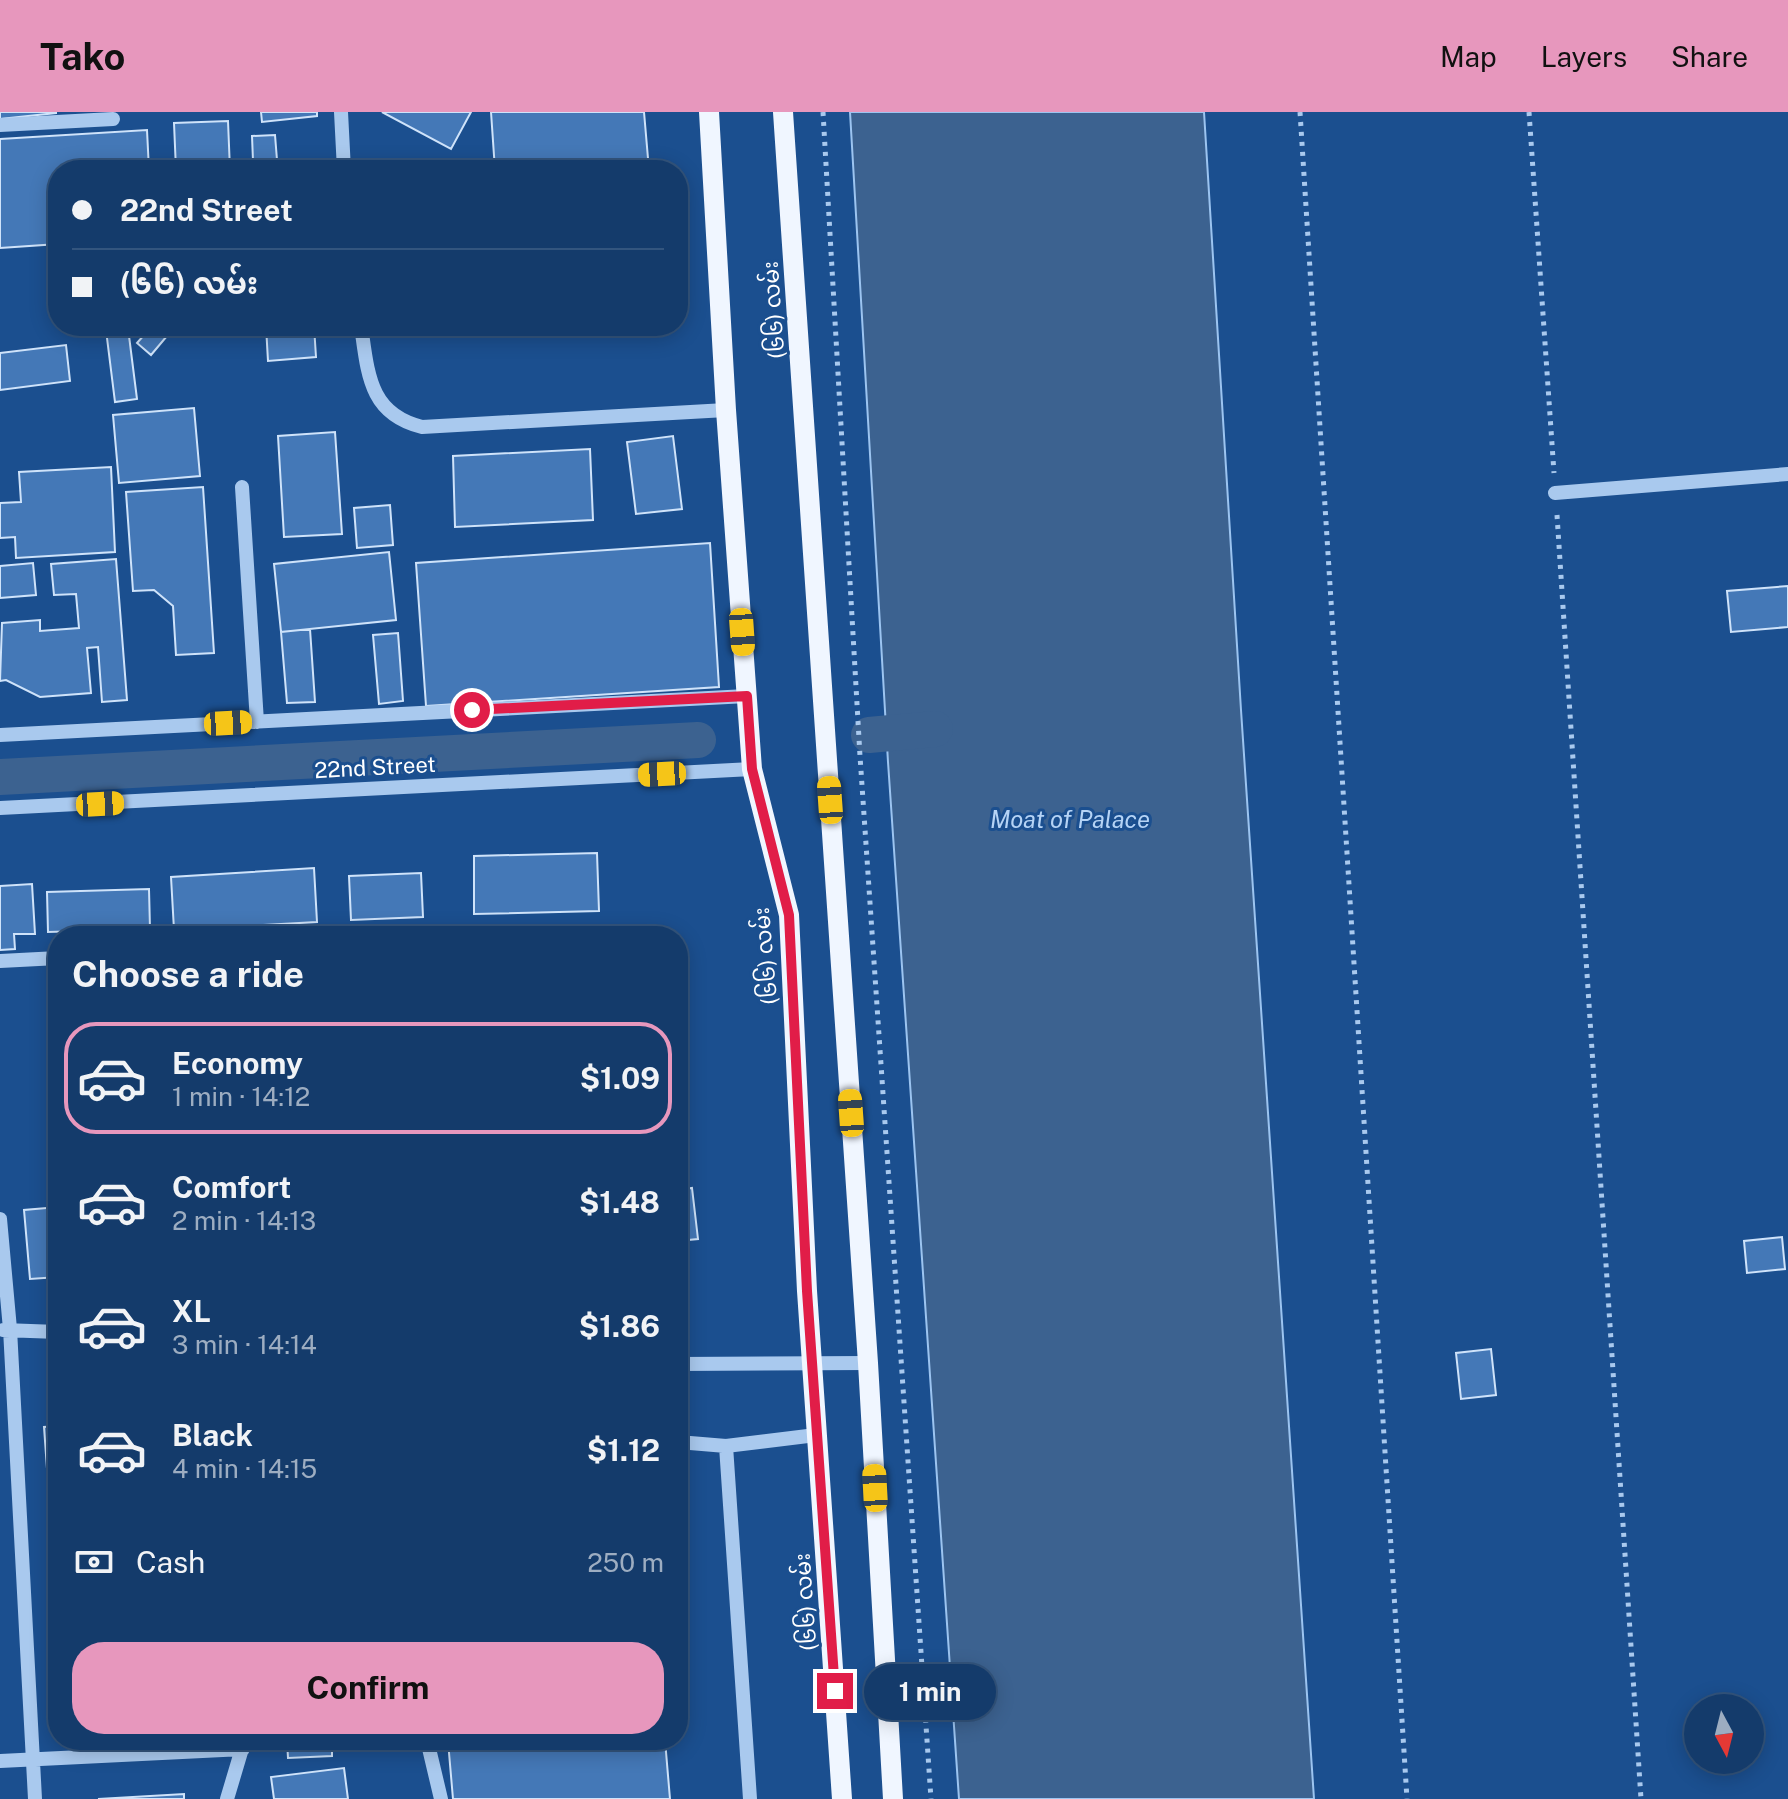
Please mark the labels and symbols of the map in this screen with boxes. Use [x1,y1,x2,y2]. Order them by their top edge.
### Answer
street label: (၆၆) လမ်း [755,260,789,360]
car [728,607,756,657]
route start [454,692,490,728]
car [203,710,253,736]
street label: 22nd Street [314,751,436,783]
car [637,761,687,787]
car [816,775,844,825]
car [75,791,125,817]
water label: Moat of Palace [990,805,1150,833]
street label: (၆၆) လမ်း [746,906,782,1006]
car [837,1088,865,1138]
car [862,1463,888,1513]
street label: (၆၆) လမ်း [787,1552,821,1652]
callout: 1 min [863,1663,995,1719]
route end [817,1673,853,1709]
north arrow [1684,1694,1764,1774]

